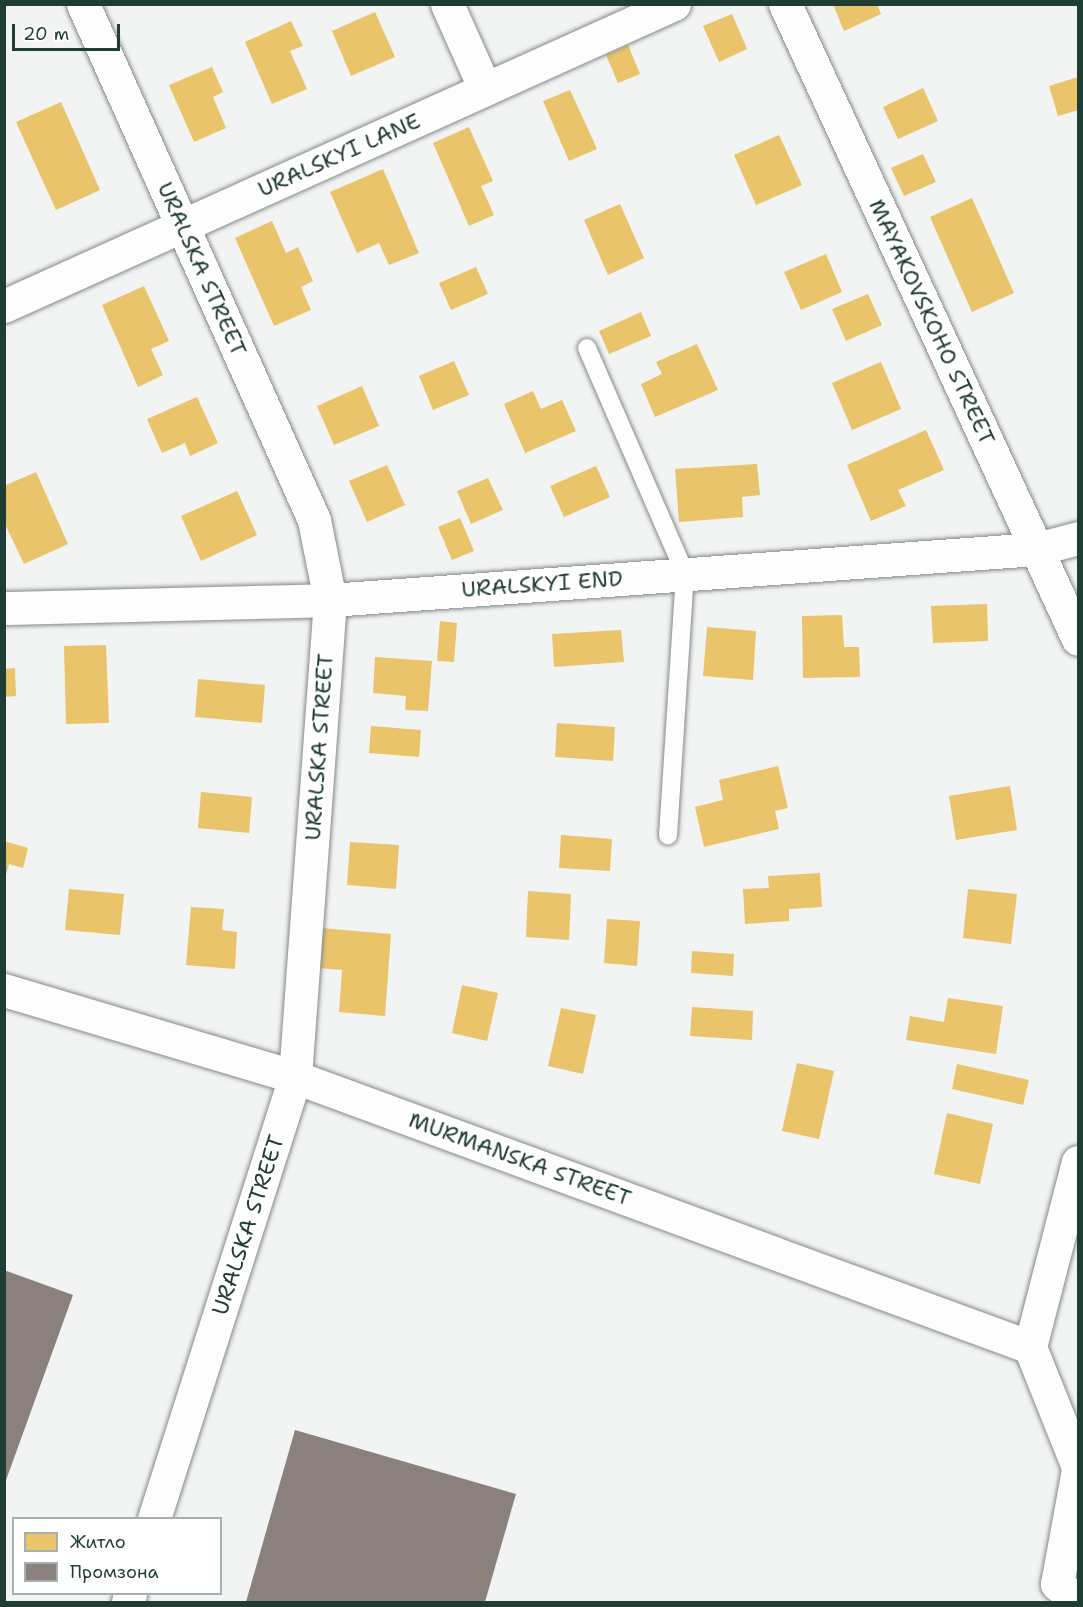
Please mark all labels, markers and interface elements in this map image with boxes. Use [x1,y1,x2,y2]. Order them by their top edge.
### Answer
scale bar [15,12,123,50]
text: 20 m [23,22,69,46]
street label: URALSKYI LANE [254,107,424,203]
street label: URALSKA STREET [152,178,252,360]
street label: MAYAKOVSKOHO STREET [863,195,1001,449]
street label: URALSKYI END [460,565,624,603]
street label: URALSKA STREET [299,653,339,841]
street label: MURMANSKA STREET [405,1106,635,1212]
street label: URALSKA STREET [206,1132,290,1318]
legend [12,1517,222,1595]
text: Житло [70,1530,126,1554]
text: Промзона [70,1560,159,1584]

